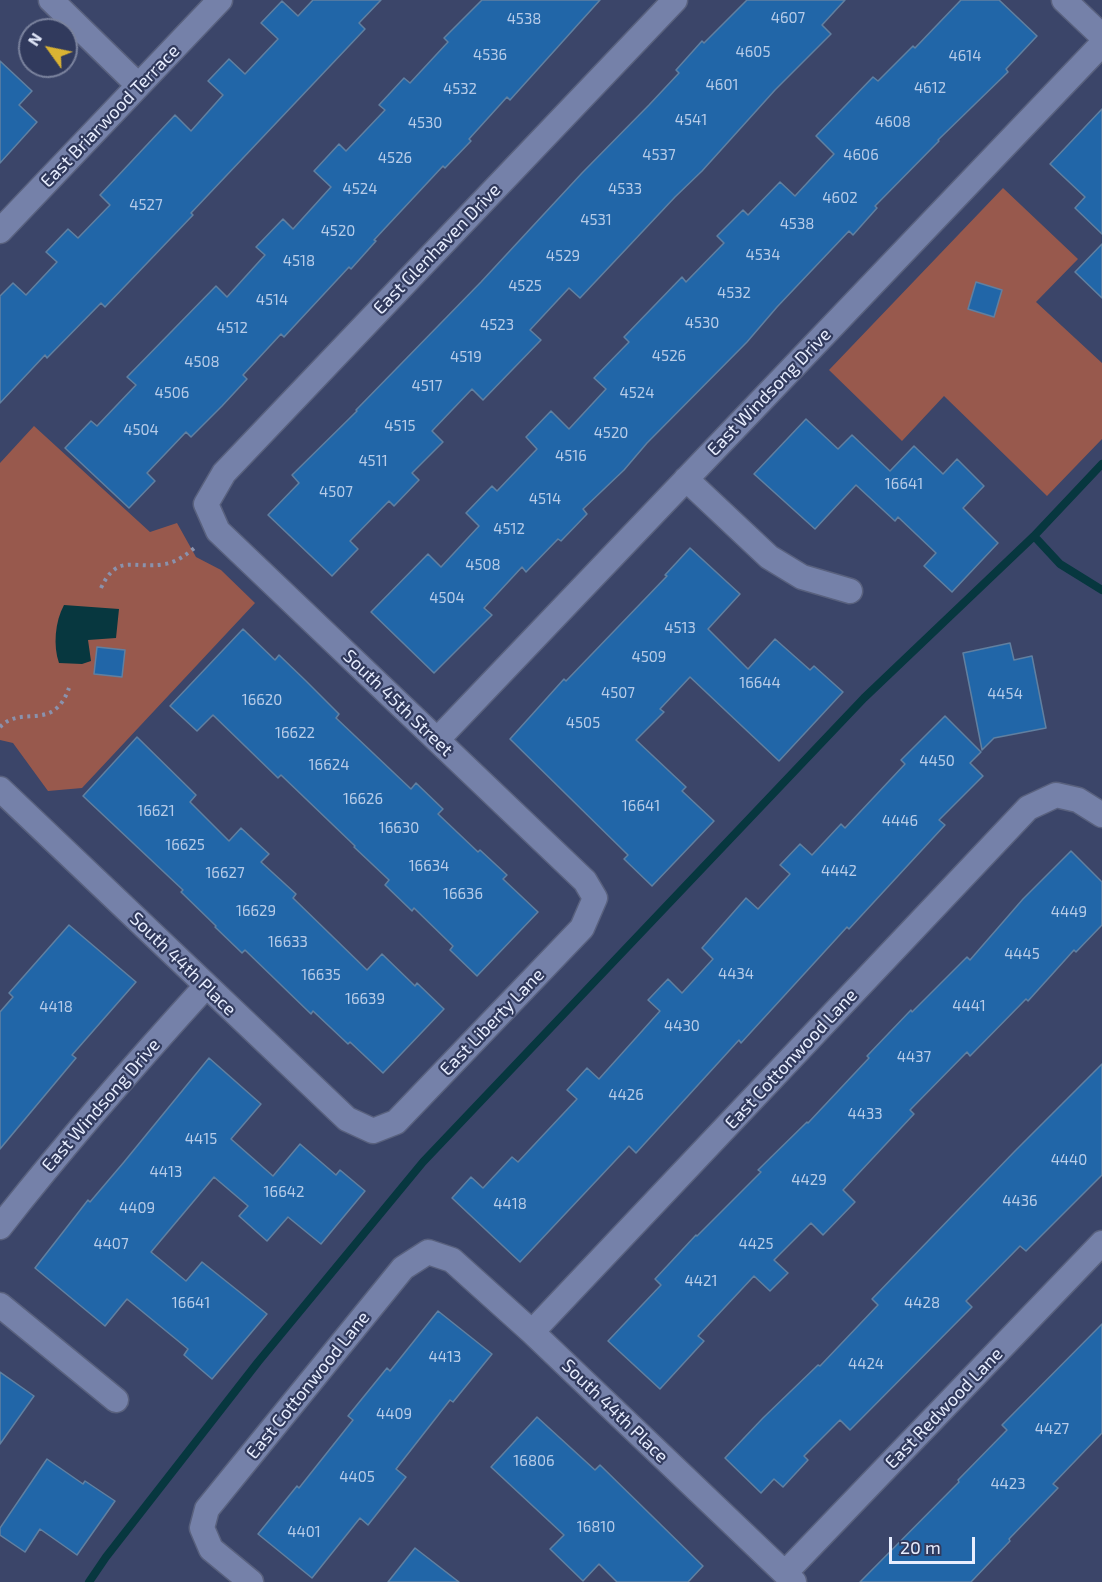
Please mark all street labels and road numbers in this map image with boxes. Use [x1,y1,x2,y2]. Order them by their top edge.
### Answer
street label: East Briarwood Terrace [36,40,184,192]
street label: East Glenhaven Drive [369,179,505,319]
street label: East Windsong Drive [703,324,835,460]
street label: South 45th Street [339,645,457,761]
street label: South 44th Place [125,908,241,1020]
street label: East Liberty Lane [435,964,549,1080]
street label: East Cottonwood Lane [720,984,862,1134]
street label: East Windsong Drive [37,1034,165,1176]
street label: East Cottonwood Lane [242,1307,374,1463]
street label: East Redwood Lane [881,1343,1007,1473]
street label: South 44th Place [557,1355,673,1467]

